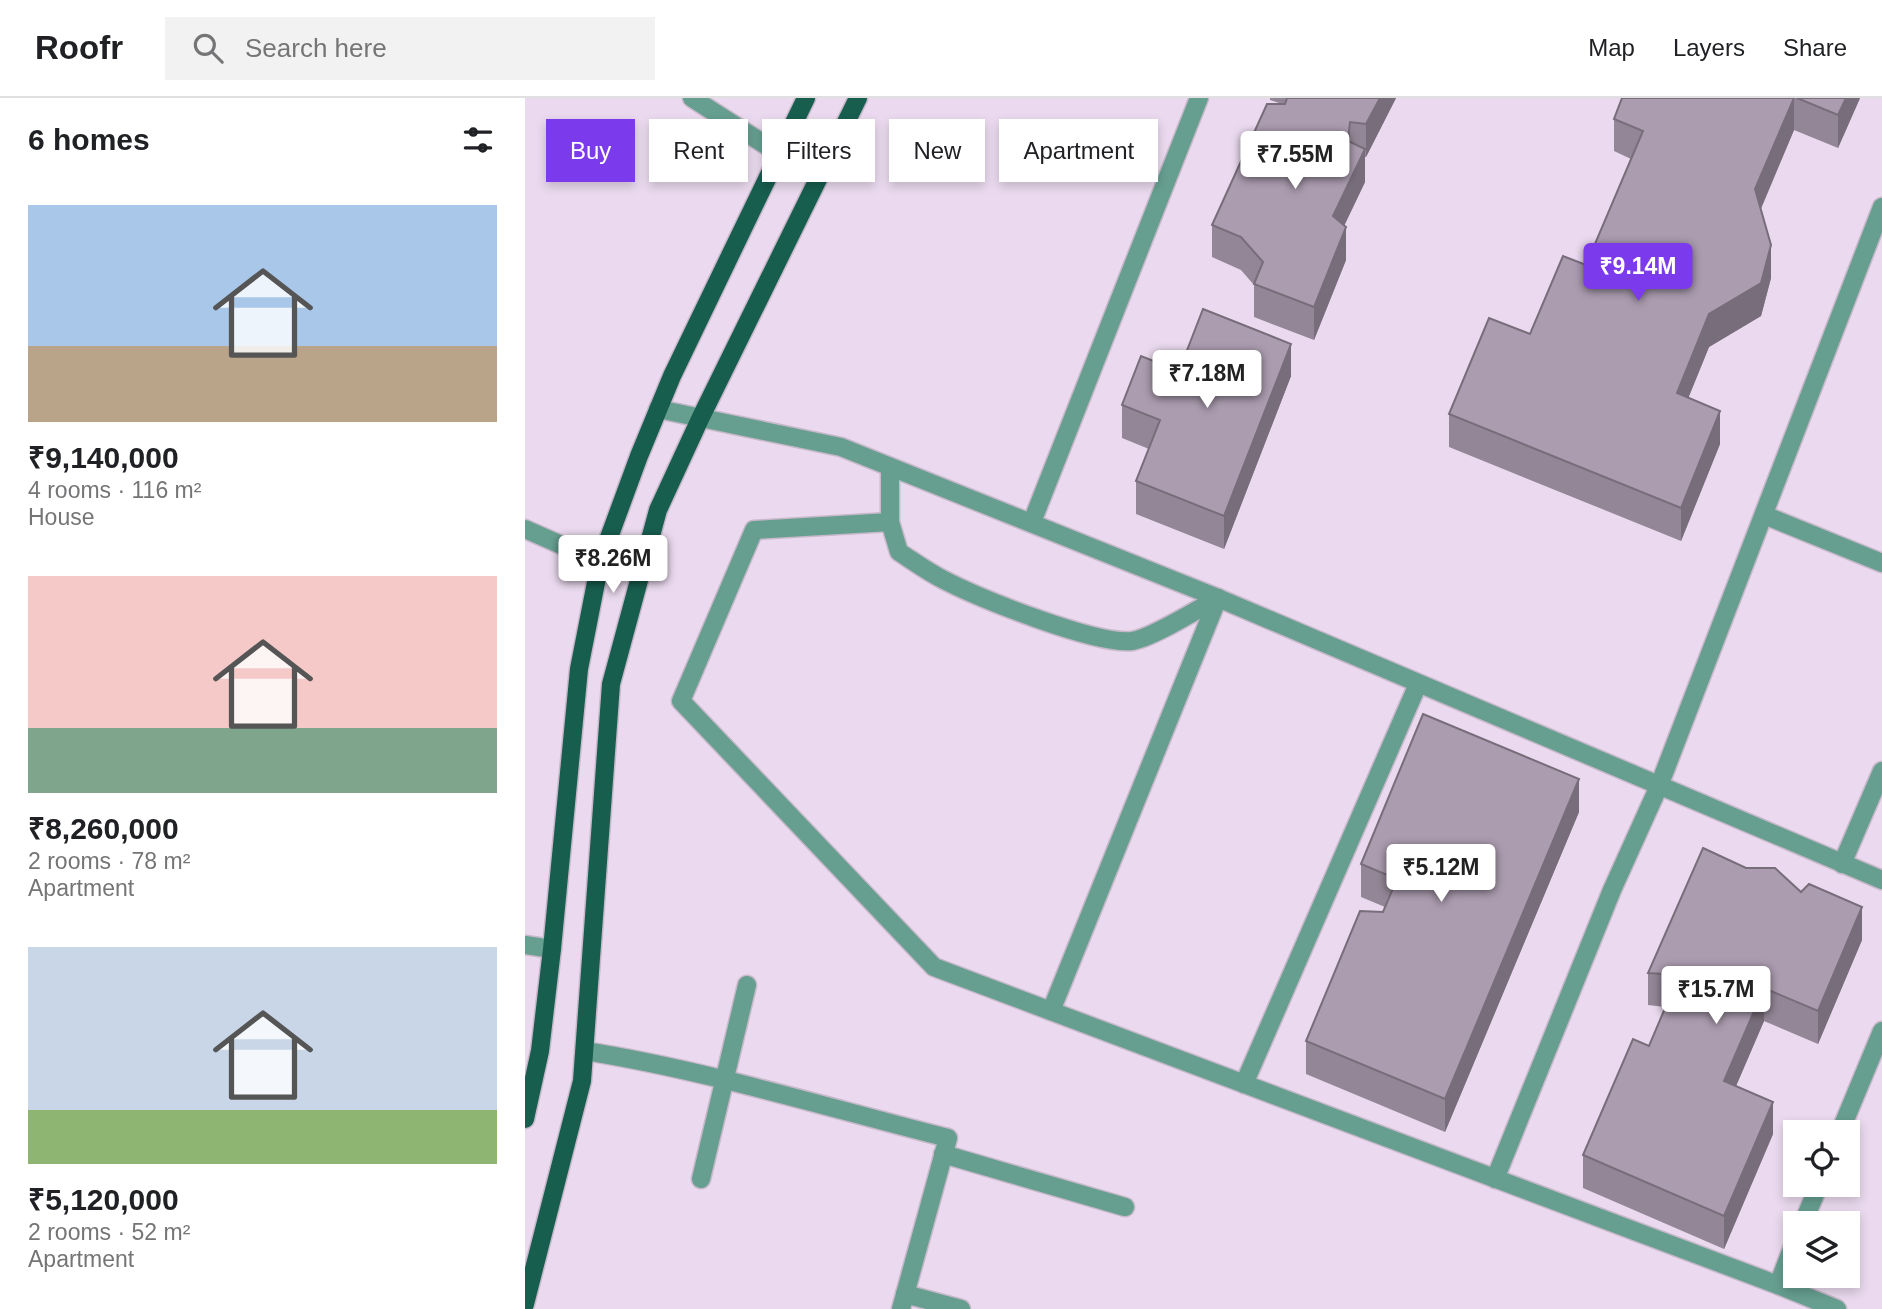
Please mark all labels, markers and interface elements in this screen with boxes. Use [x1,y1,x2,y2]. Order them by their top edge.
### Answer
search box [165,17,655,80]
text: Roofr [35,29,123,66]
icon: search [189,29,227,67]
text: Search here [245,33,387,63]
text: Map [1588,34,1635,61]
text: Layers [1673,34,1745,61]
text: Share [1783,34,1847,61]
chip: Buy [546,119,635,182]
chip: Rent [649,119,748,182]
chip: Filters [762,119,875,182]
chip: New [889,119,985,182]
chip: Apartment [999,119,1158,182]
icon: filters [459,121,497,159]
text: 6 homes [28,123,150,156]
pin: ₹7.55M [1238,132,1352,191]
text: ₹7.55M [1256,141,1334,167]
pin: ₹9.14M [1581,244,1695,303]
icon: home [200,250,326,376]
text: ₹9.14M [1599,253,1677,279]
pin: ₹7.18M [1150,350,1264,410]
text: ₹7.18M [1168,360,1246,386]
text: ₹9,140,000 [28,441,179,474]
text: 4 rooms · 116 m² [28,477,201,503]
text: House [28,504,94,530]
pin: ₹8.26M [556,536,670,595]
text: ₹8.26M [574,545,652,571]
icon: home [200,621,326,747]
text: ₹8,260,000 [28,812,179,845]
pin: ₹5.12M [1384,844,1498,904]
text: 2 rooms · 78 m² [28,848,190,874]
text: ₹5.12M [1402,854,1480,880]
text: Apartment [28,875,134,901]
pin: ₹15.7M [1659,967,1773,1026]
text: ₹15.7M [1677,976,1755,1002]
icon: home [200,992,326,1118]
map controls [1783,1120,1860,1288]
button: locate [1783,1120,1860,1197]
text: ₹5,120,000 [28,1183,179,1216]
button: layers [1783,1211,1860,1288]
text: 2 rooms · 52 m² [28,1219,190,1245]
text: Apartment [28,1246,134,1272]

